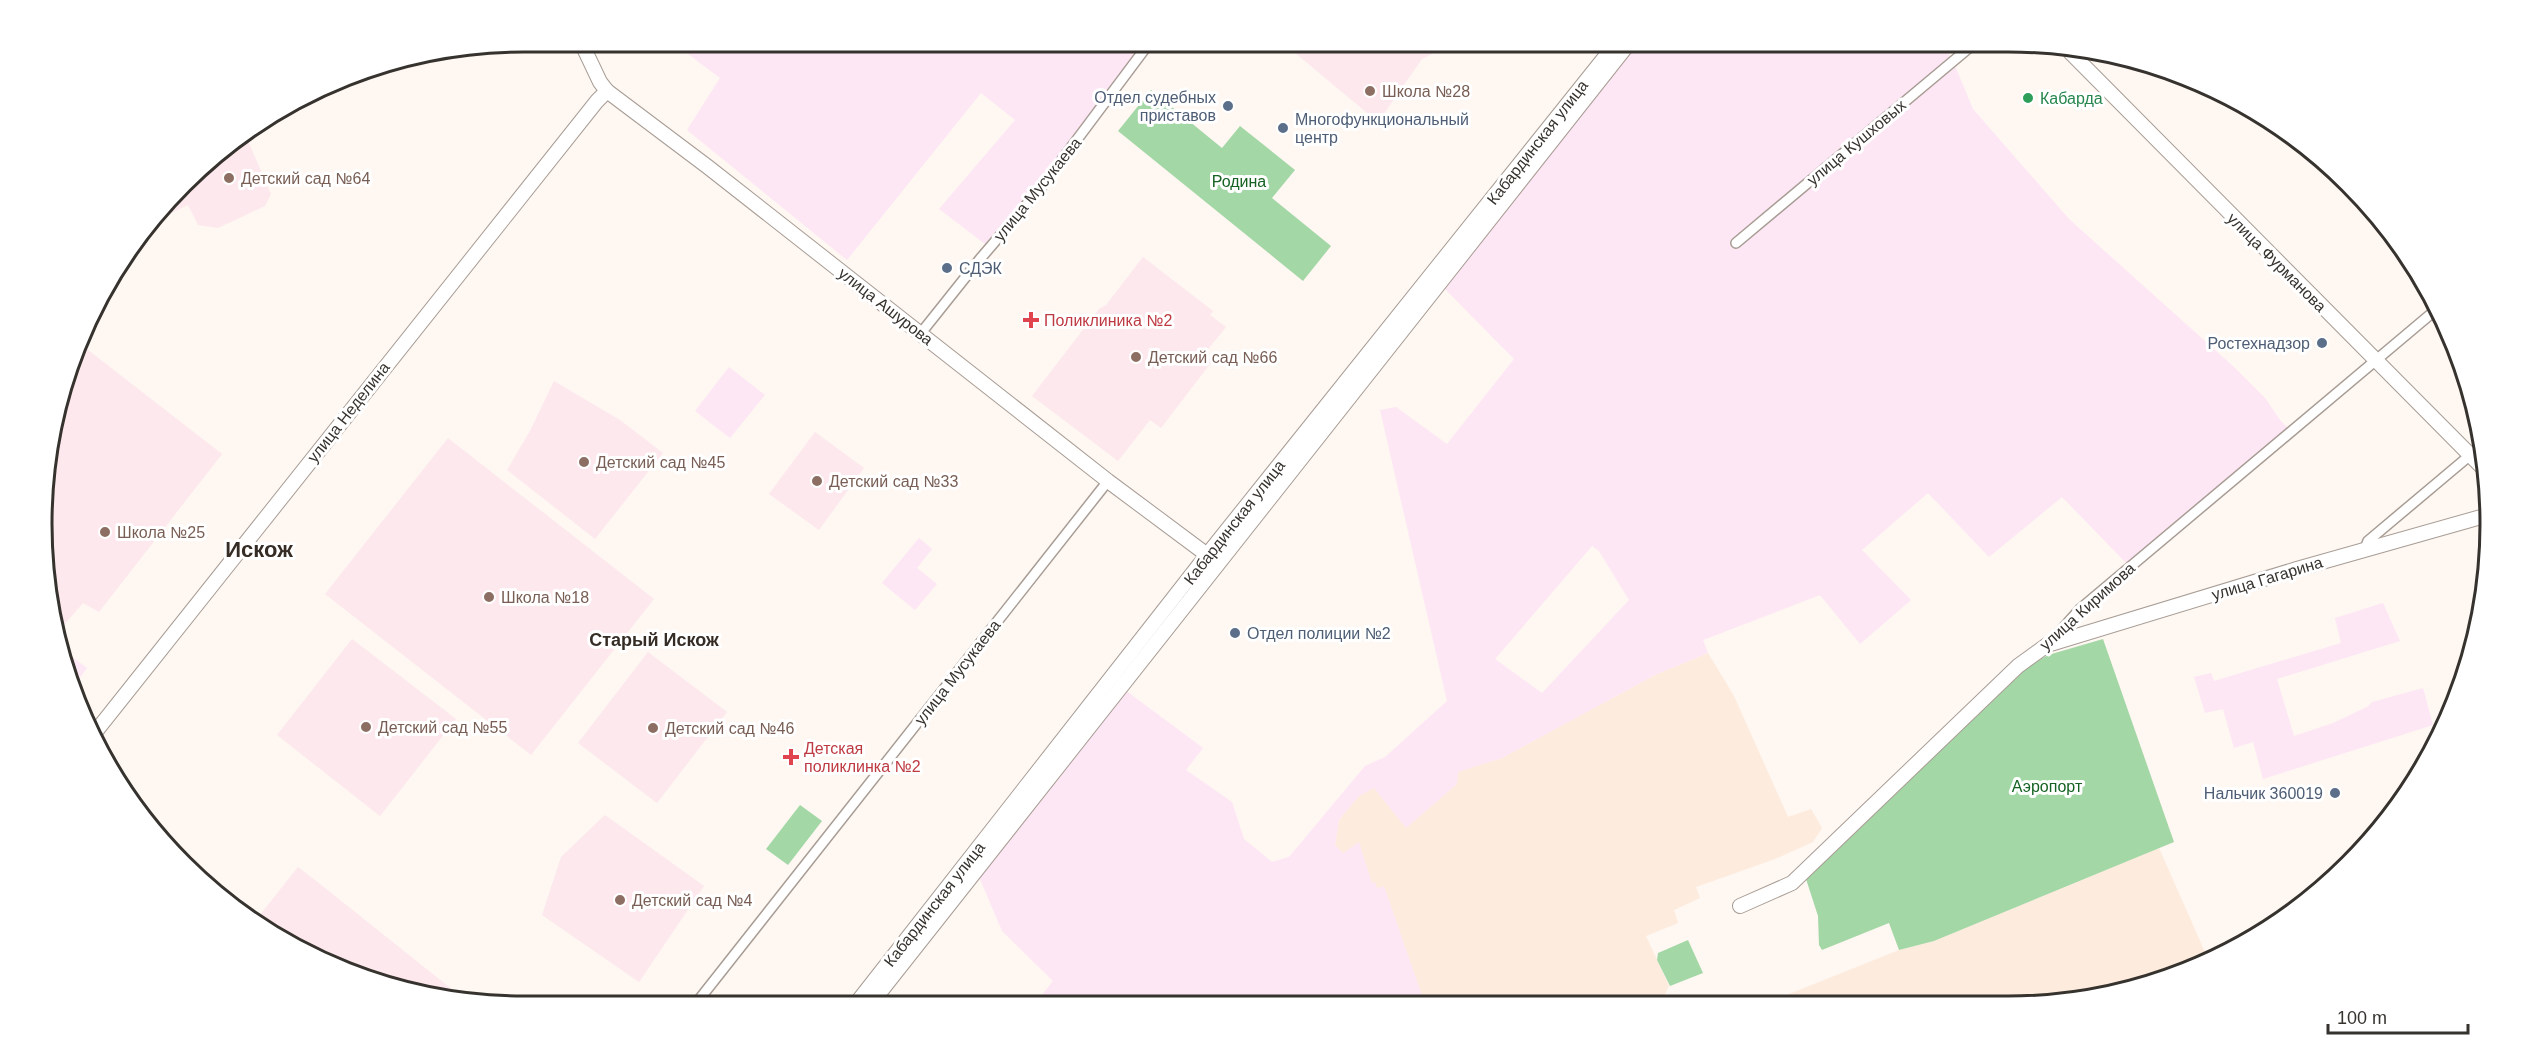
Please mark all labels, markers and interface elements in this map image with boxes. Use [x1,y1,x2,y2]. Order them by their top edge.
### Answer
street label: Кабардинская улица [1484,77,1591,208]
place label: Школа №28 [1382,83,1470,100]
marker: Школа №28 [1363,84,1377,98]
place label: Отдел судебных приставов [1094,89,1216,124]
place label: Кабарда [2040,90,2103,107]
marker: Кабарда [2021,91,2035,105]
street label: улица Кушховых [1804,96,1909,189]
marker: Отдел судебных приставов [1221,99,1235,113]
place label: Многофункциональный центр [1295,111,1469,146]
marker: Многофункциональный центр [1276,121,1290,135]
street label: улица Мусукаева [990,134,1084,244]
place label: Детский сад №64 [241,170,370,187]
marker: Детский сад №64 [222,171,236,185]
park label: Родина [1212,173,1266,190]
street label: улица Фурманова [2224,210,2329,315]
place label: СДЭК [959,260,1003,277]
marker: СДЭК [940,261,954,275]
street label: улица Ашурова [835,264,936,348]
marker: Поликлиника №2 [1022,311,1040,329]
place label: Поликлиника №2 [1044,312,1172,329]
place label: Ростехнадзор [2207,335,2310,352]
marker: Ростехнадзор [2315,336,2329,350]
place label: Детский сад №66 [1148,349,1277,366]
marker: Детский сад №66 [1129,350,1143,364]
street label: улица Неделина [304,359,393,466]
place label: Детский сад №45 [596,454,725,471]
marker: Детский сад №45 [577,455,591,469]
street label: Кабардинская улица [1181,457,1288,588]
place label: Детский сад №33 [829,473,958,490]
marker: Детский сад №33 [810,474,824,488]
place label: Школа №25 [117,524,205,541]
marker: Школа №25 [98,525,112,539]
district label: Искож [225,537,293,562]
street label: улица Гагарина [2210,554,2325,603]
street label: улица Киримова [2036,559,2138,653]
place label: Школа №18 [501,589,589,606]
marker: Школа №18 [482,590,496,604]
street label: улица Мусукаева [911,617,1004,728]
place label: Отдел полиции №2 [1247,625,1391,642]
marker: Отдел полиции №2 [1228,626,1242,640]
district label: Старый Искож [589,630,719,650]
place label: Детский сад №55 [378,719,507,736]
marker: Детский сад №55 [359,720,373,734]
place label: Детский сад №46 [665,720,794,737]
marker: Детский сад №46 [646,721,660,735]
place label: Детская поликлинка №2 [804,740,921,775]
marker: Детская поликлинка №2 [782,748,800,766]
park label: Аэропорт [2012,778,2083,795]
place label: Нальчик 360019 [2204,785,2323,802]
marker: Нальчик 360019 [2328,786,2342,800]
street label: Кабардинская улица [881,839,988,970]
place label: Детский сад №4 [632,892,753,909]
marker: Детский сад №4 [613,893,627,907]
scale bar [2328,997,2468,1035]
text: 100 m [2337,1008,2387,1028]

